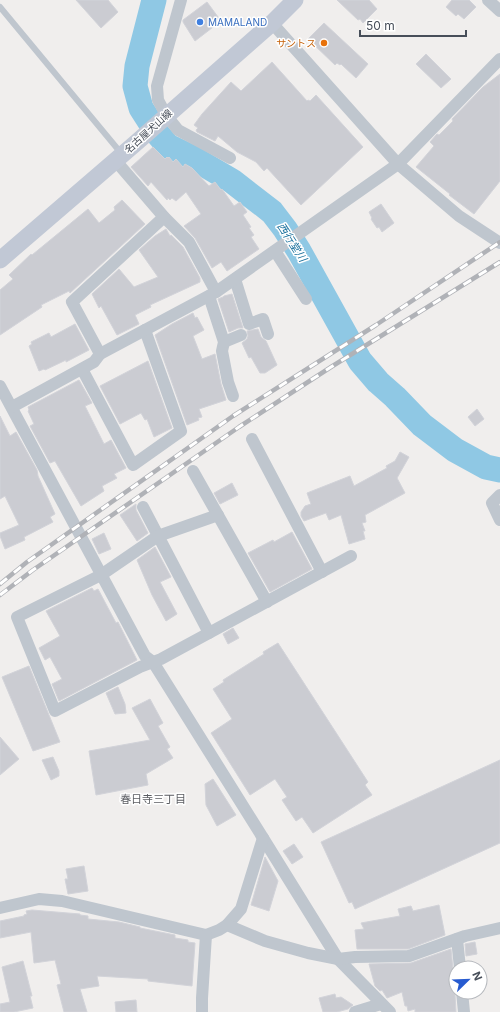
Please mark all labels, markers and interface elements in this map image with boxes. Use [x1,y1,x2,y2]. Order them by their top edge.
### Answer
scale bar [360,12,466,38]
place label: MAMALAND [208,16,267,28]
marker: MAMALAND [195,17,205,27]
text: 50 m [366,18,395,33]
place label: サントス [276,37,316,49]
marker: サントス [319,38,329,48]
street label: 名古屋犬山線 [122,106,174,156]
water label: 西行堂川 [274,220,310,265]
district label: 春日寺三丁目 [120,792,186,806]
north arrow [448,960,488,1000]
text: N [469,969,485,983]

